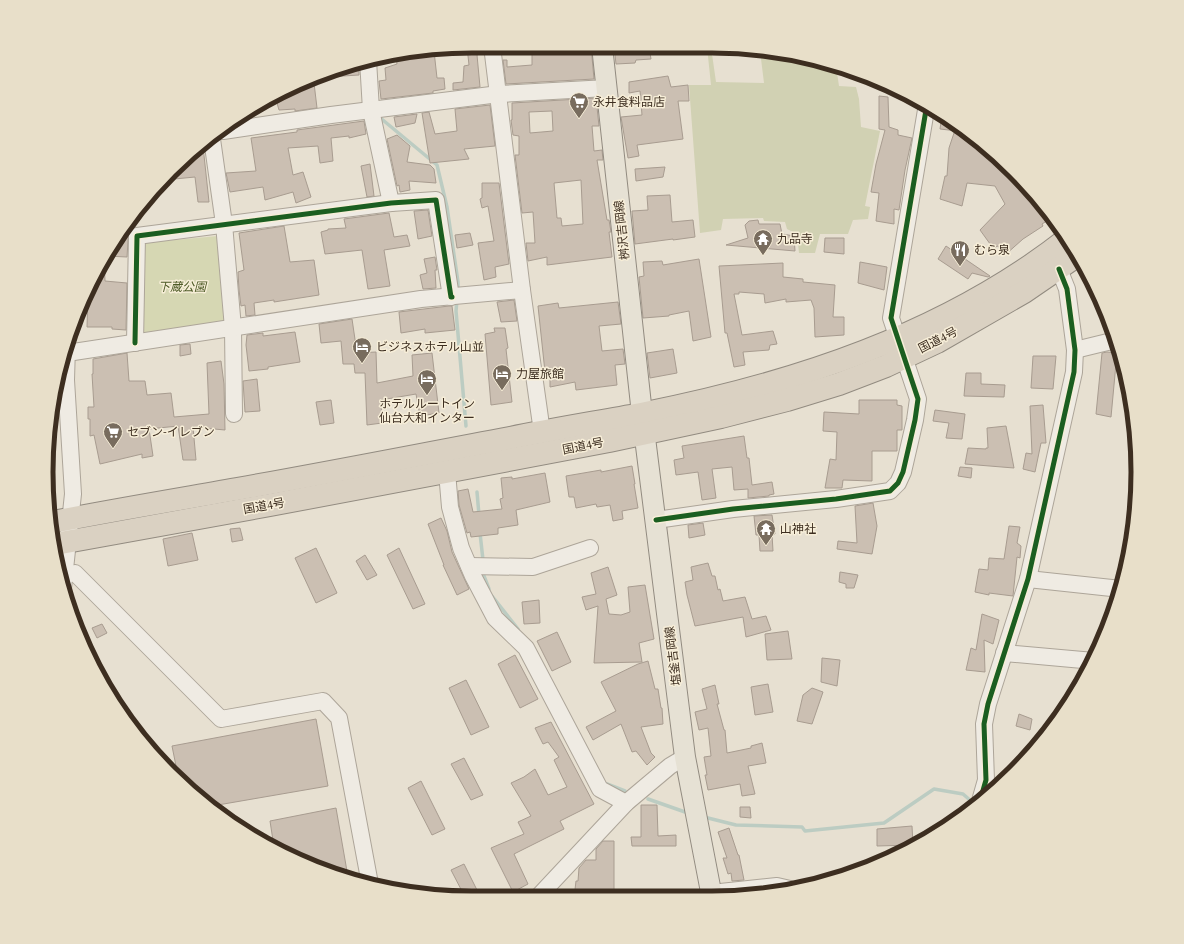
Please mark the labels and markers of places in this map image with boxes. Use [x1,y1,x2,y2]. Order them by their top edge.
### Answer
supermarket icon: 永井食料品店 [568,91,590,119]
place label: 永井食料品店 [593,94,665,110]
temple icon: 九品寺 [752,228,774,256]
place label: 九品寺 [777,231,813,247]
restaurant icon: むら泉 [949,239,971,267]
place label: むら泉 [974,242,1010,258]
hotel icon: ビジネスホテル山並 [351,336,373,364]
place label: ビジネスホテル山並 [376,339,484,355]
hotel icon: 力屋旅館 [491,363,513,391]
place label: 力屋旅館 [516,366,564,382]
hotel icon: ホテルルートイン 仙台大和インター [416,368,438,396]
place label: ホテルルートイン 仙台大和インター [379,396,475,426]
supermarket icon: セブン-イレブン [102,421,124,449]
place label: セブン-イレブン [127,424,215,440]
temple icon: 山神社 [755,518,777,546]
place label: 山神社 [780,521,816,537]

